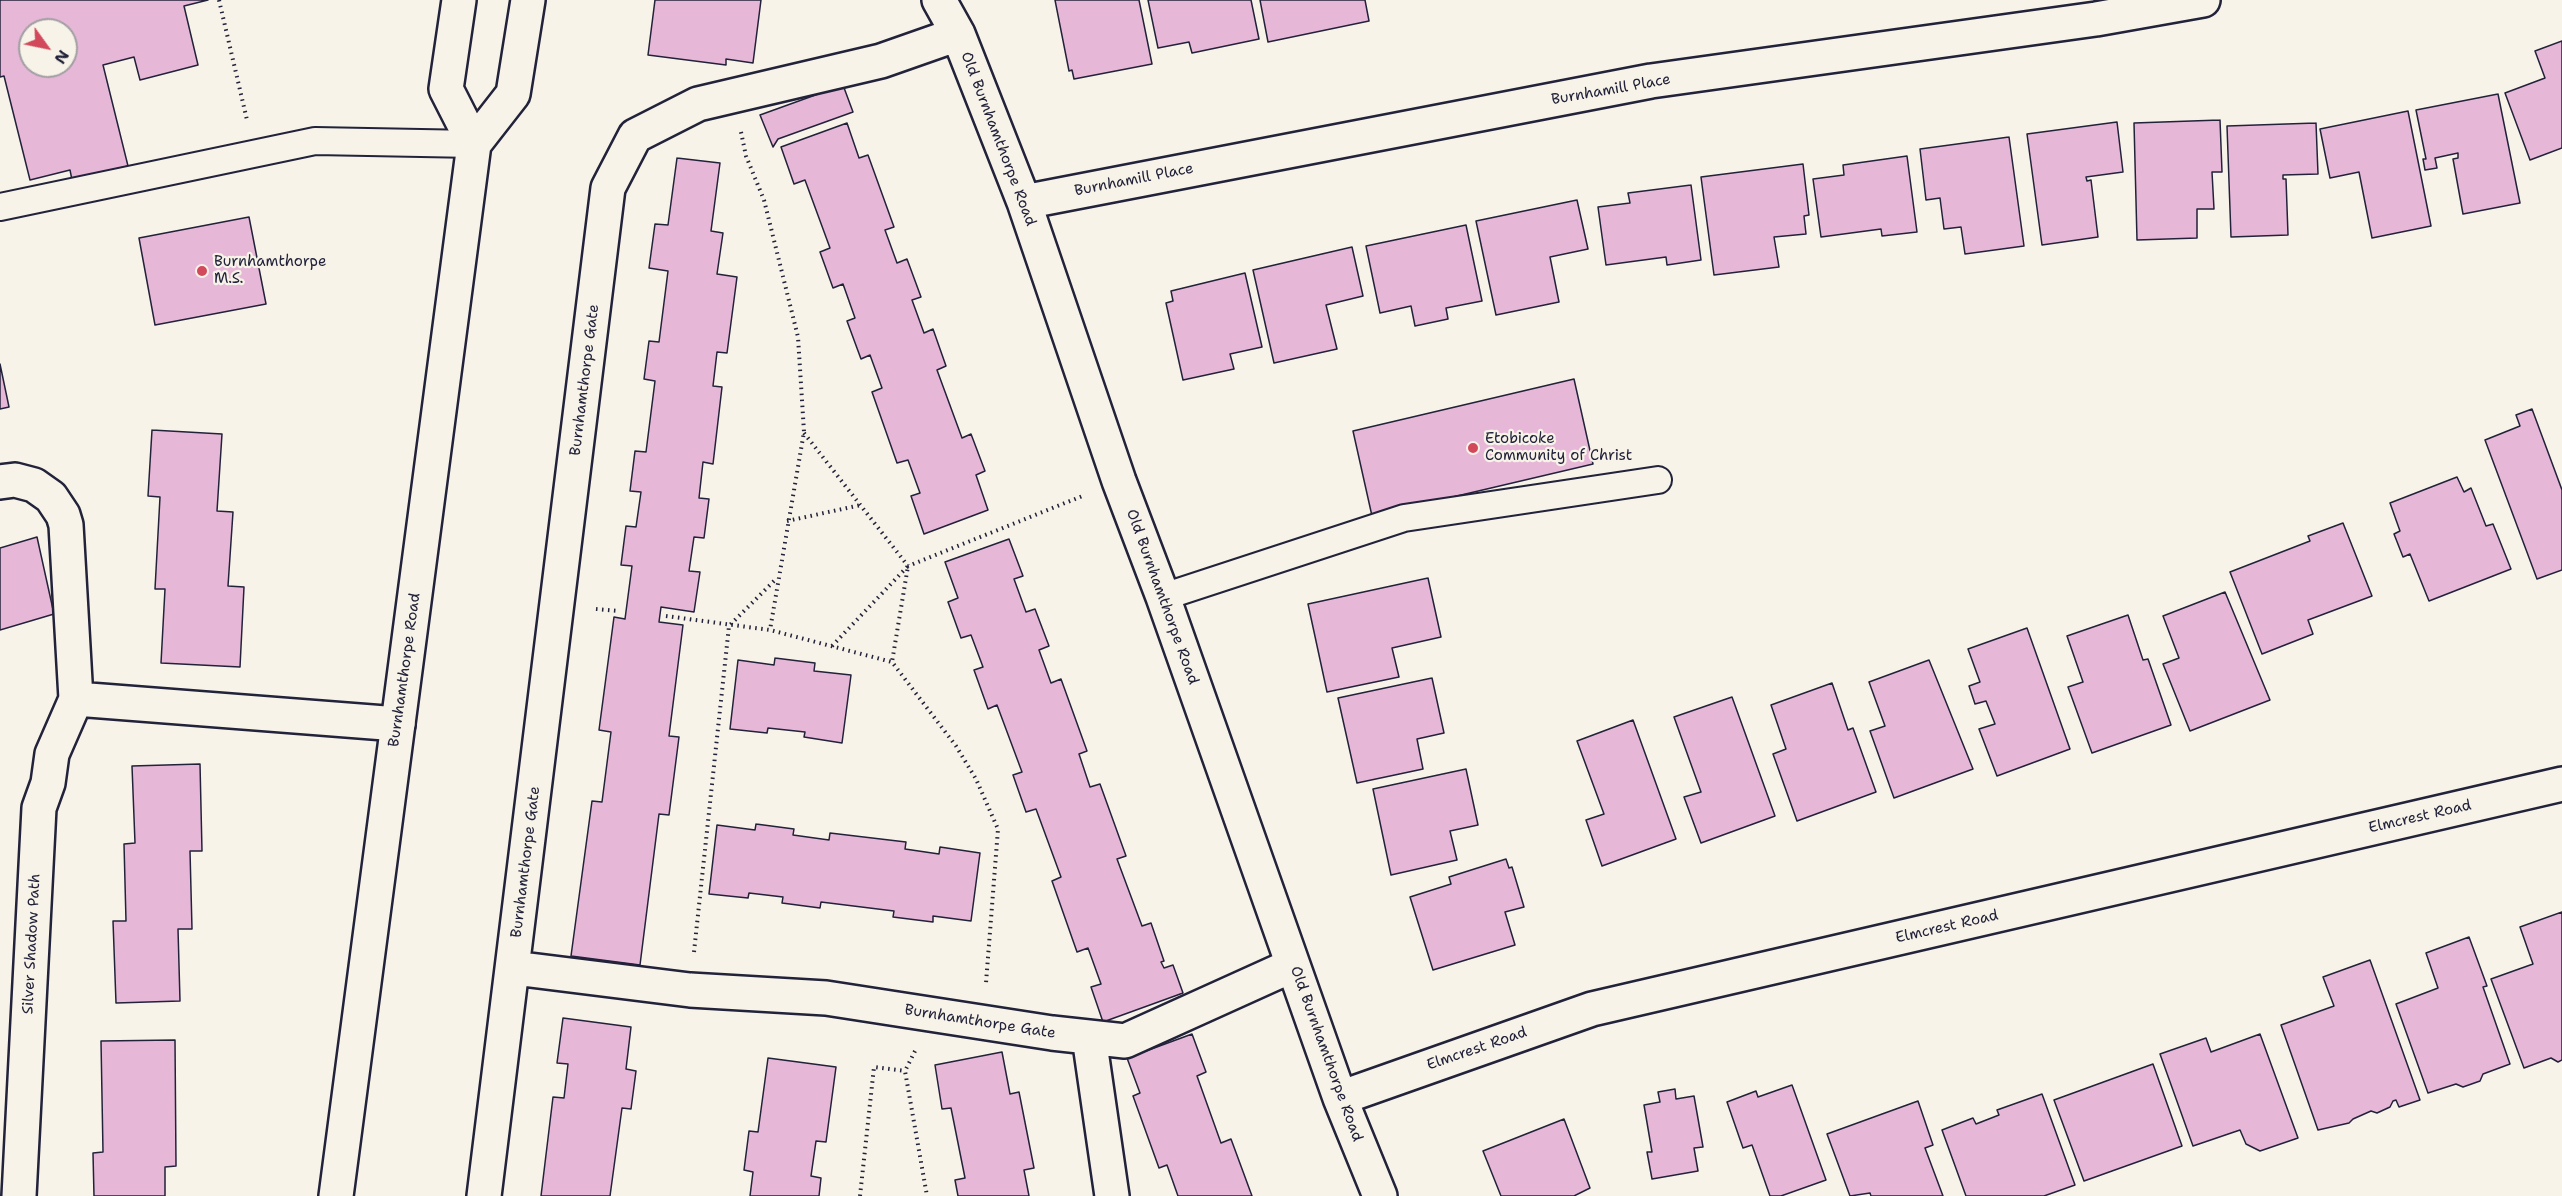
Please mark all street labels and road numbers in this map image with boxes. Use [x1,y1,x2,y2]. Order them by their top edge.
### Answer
street label: Old Burnhamthorpe Road [956,49,1040,229]
street label: Burnhamill Place [1550,71,1672,109]
street label: Burnhamill Place [1073,160,1195,200]
street label: Burnhamthorpe Gate [567,303,603,457]
street label: Old Burnhamthorpe Road [1122,507,1202,687]
street label: Burnhamthorpe Road [385,592,425,748]
street label: Burnhamthorpe Gate [508,785,544,939]
street label: Elmcrest Road [2367,796,2473,838]
street label: Silver Shadow Path [19,873,45,1015]
street label: Elmcrest Road [1894,906,2000,948]
street label: Old Burnhamthorpe Road [1286,964,1366,1144]
street label: Burnhamthorpe Gate [903,1001,1057,1043]
street label: Elmcrest Road [1425,1023,1529,1075]

